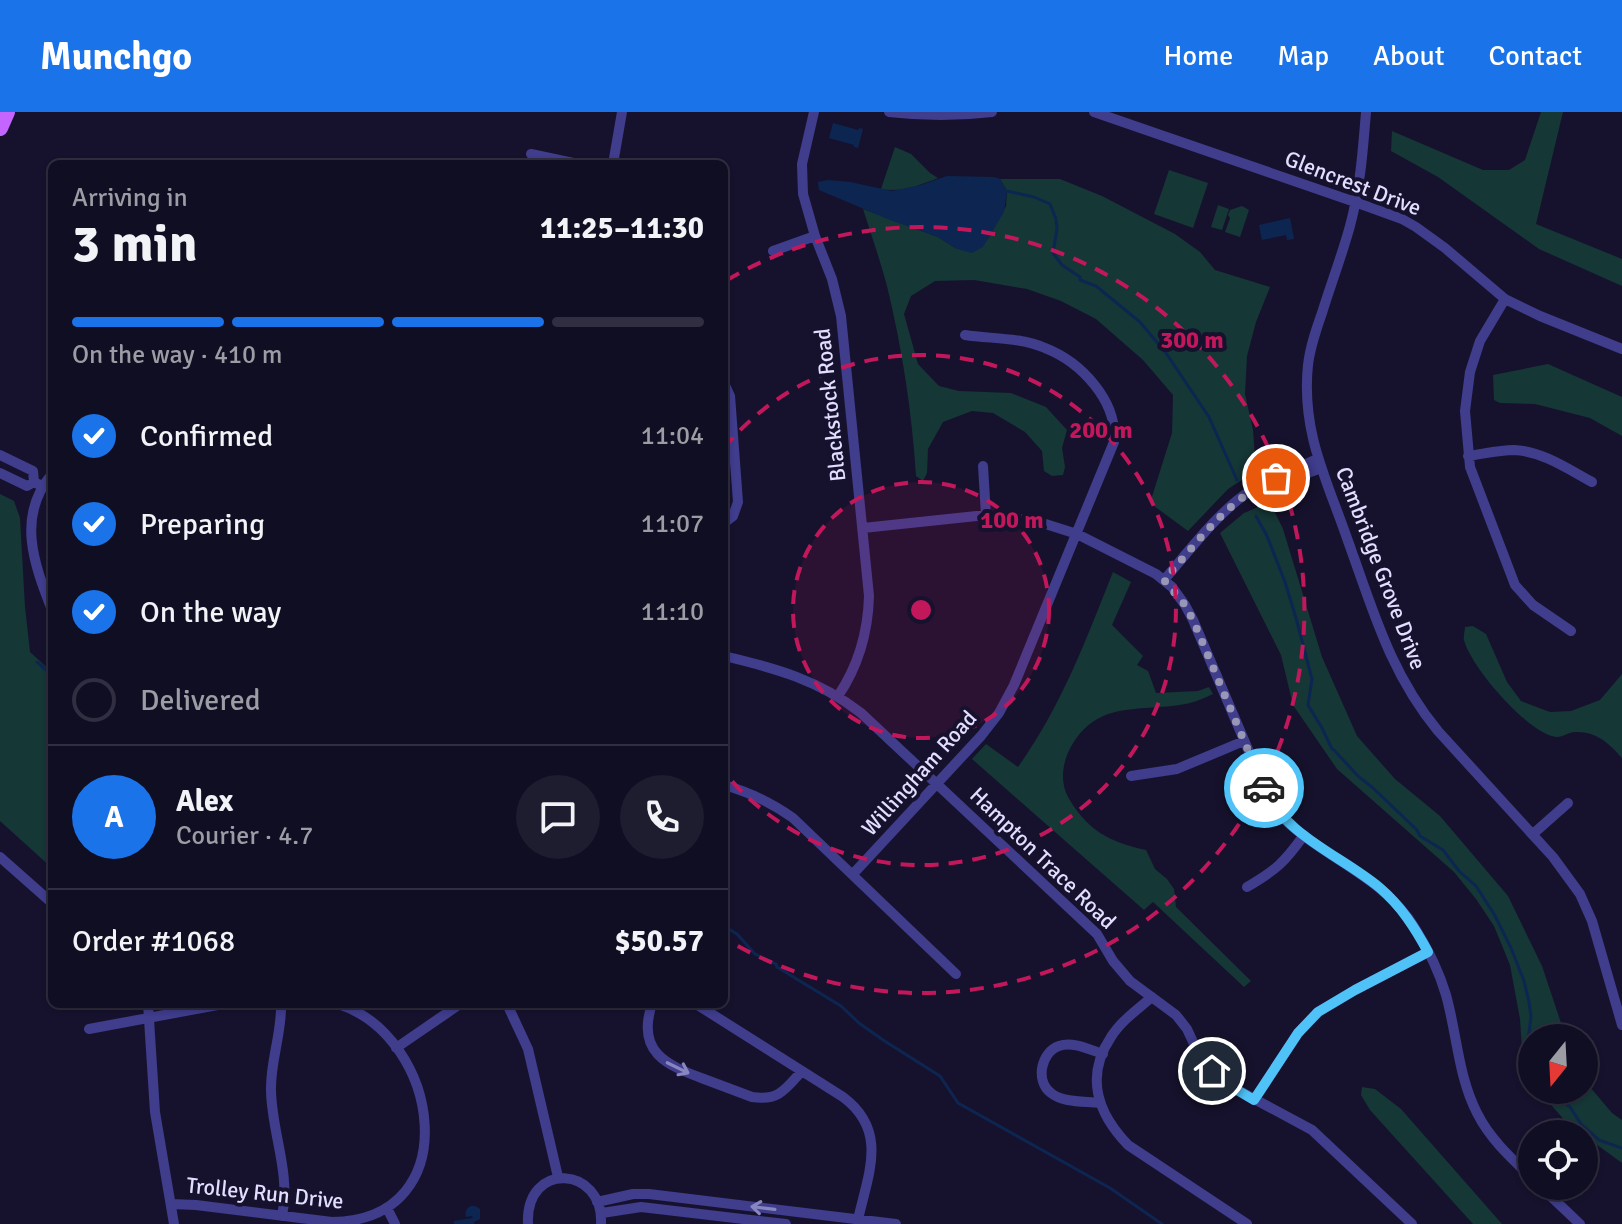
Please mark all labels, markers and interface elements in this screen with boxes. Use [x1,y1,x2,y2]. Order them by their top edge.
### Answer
text: Munchgo [40,33,192,80]
text: Home [1164,39,1233,73]
text: Map [1277,39,1329,73]
text: About [1373,39,1445,73]
text: Contact [1489,39,1582,73]
street label: Glencrest Drive [1281,145,1425,221]
text: Arriving in [72,182,188,214]
text: 11:25–11:30 [540,210,704,247]
text: 3 min [72,212,198,276]
text: 300 m [1160,325,1224,355]
street label: Blackstock Road [809,327,851,483]
text: On the way · 410 m [72,339,282,371]
icon: check [72,414,116,458]
text: 200 m [1069,415,1133,445]
text: Confirmed [140,418,273,455]
text: 11:04 [641,420,704,452]
pin [1242,444,1310,512]
icon: bag [1254,456,1298,500]
street label: Cambridge Grove Drive [1330,463,1432,673]
icon: check [72,502,116,546]
text: 100 m [980,505,1044,535]
text: Preparing [140,506,265,543]
text: 11:07 [641,508,704,540]
icon: check [72,590,116,634]
text: On the way [140,594,281,631]
text: 11:10 [641,596,704,628]
centre of rings [907,596,935,624]
text: Delivered [140,682,261,719]
street label: Willingham Road [856,705,982,841]
courier [1224,748,1304,828]
icon: car [1242,766,1286,810]
button: chat [516,775,600,859]
button: phone [620,775,704,859]
street label: Hampton Trace Road [964,781,1122,935]
text: Alex [176,783,233,820]
text: A [104,799,124,836]
text: Courier · 4.7 [176,820,313,852]
text: Order #1068 [72,923,235,960]
text: $50.57 [614,923,704,960]
north arrow [1518,1024,1598,1104]
map controls [1518,1024,1598,1200]
pin [1178,1037,1246,1105]
icon: home [1190,1049,1234,1093]
one-way arrow [665,1061,689,1076]
button: locate [1518,1120,1598,1200]
street label: Trolley Run Drive [185,1171,345,1215]
one-way arrow [750,1201,777,1216]

